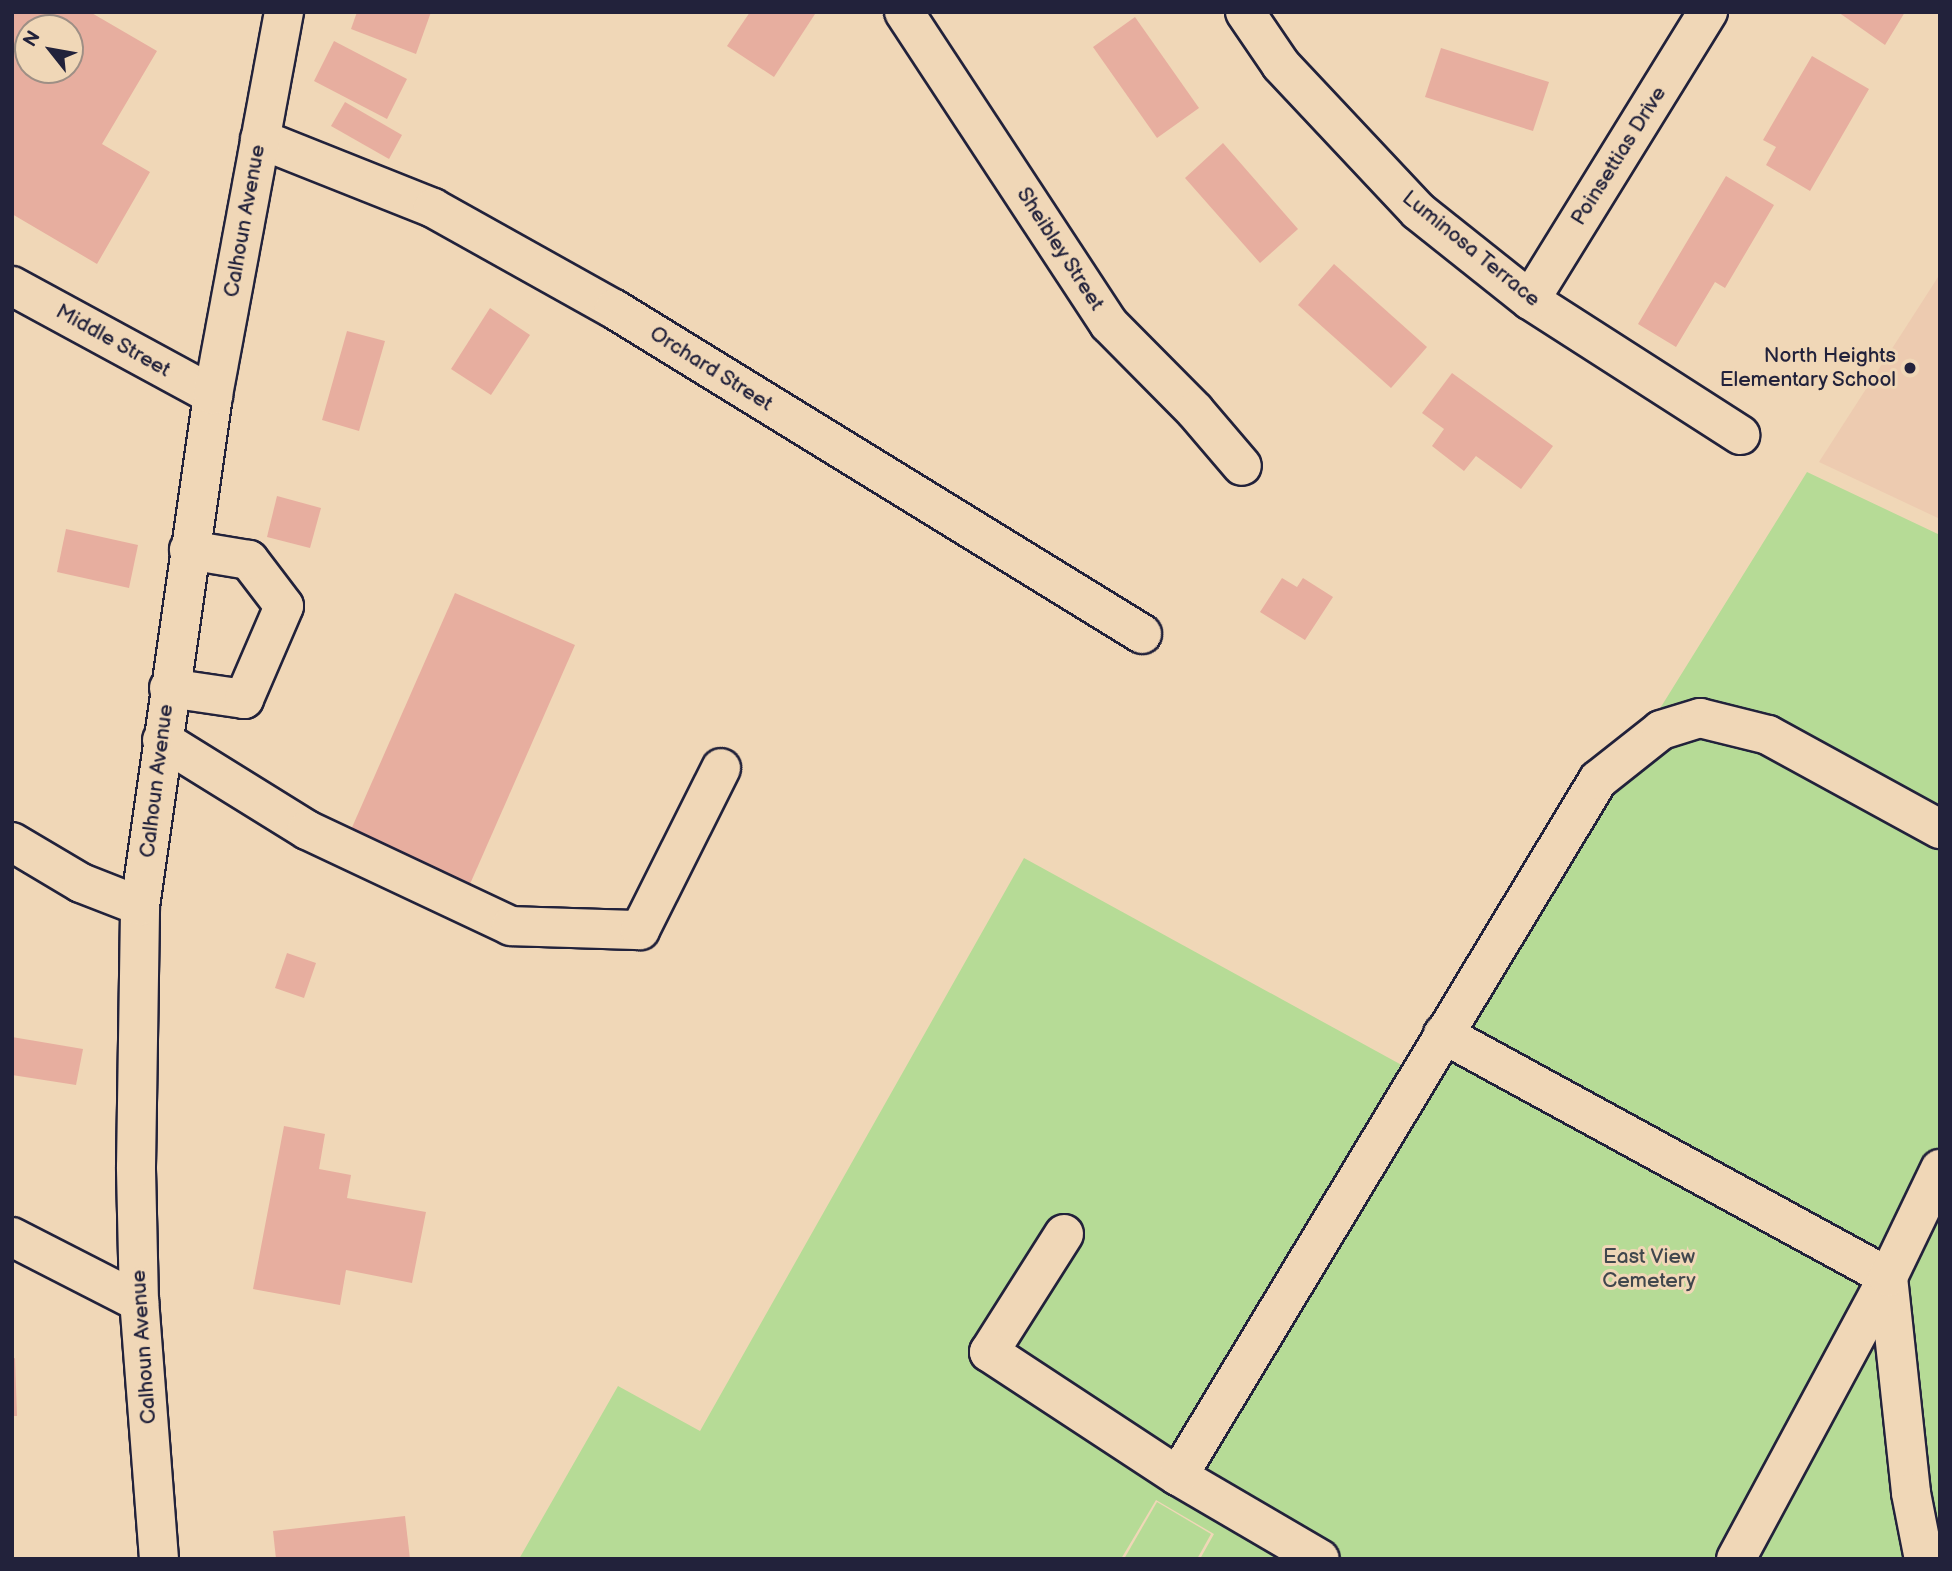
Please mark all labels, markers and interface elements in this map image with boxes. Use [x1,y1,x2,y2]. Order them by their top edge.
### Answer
north arrow [14,14,84,84]
text: N [19,27,46,51]
street label: Poinsettias Drive [1566,82,1672,230]
street label: Calhoun Avenue [219,143,271,299]
street label: Sheibley Street [1010,182,1110,316]
street label: Luminosa Terrace [1397,185,1545,313]
street label: Middle Street [51,299,175,383]
street label: Orchard Street [645,321,777,417]
place label: North Heights Elementary School [1718,343,1896,393]
marker: North Heights Elementary School [1902,360,1918,376]
street label: Calhoun Avenue [135,703,179,859]
park label: East View Cemetery [1602,1244,1696,1294]
street label: Calhoun Avenue [126,1269,162,1425]

